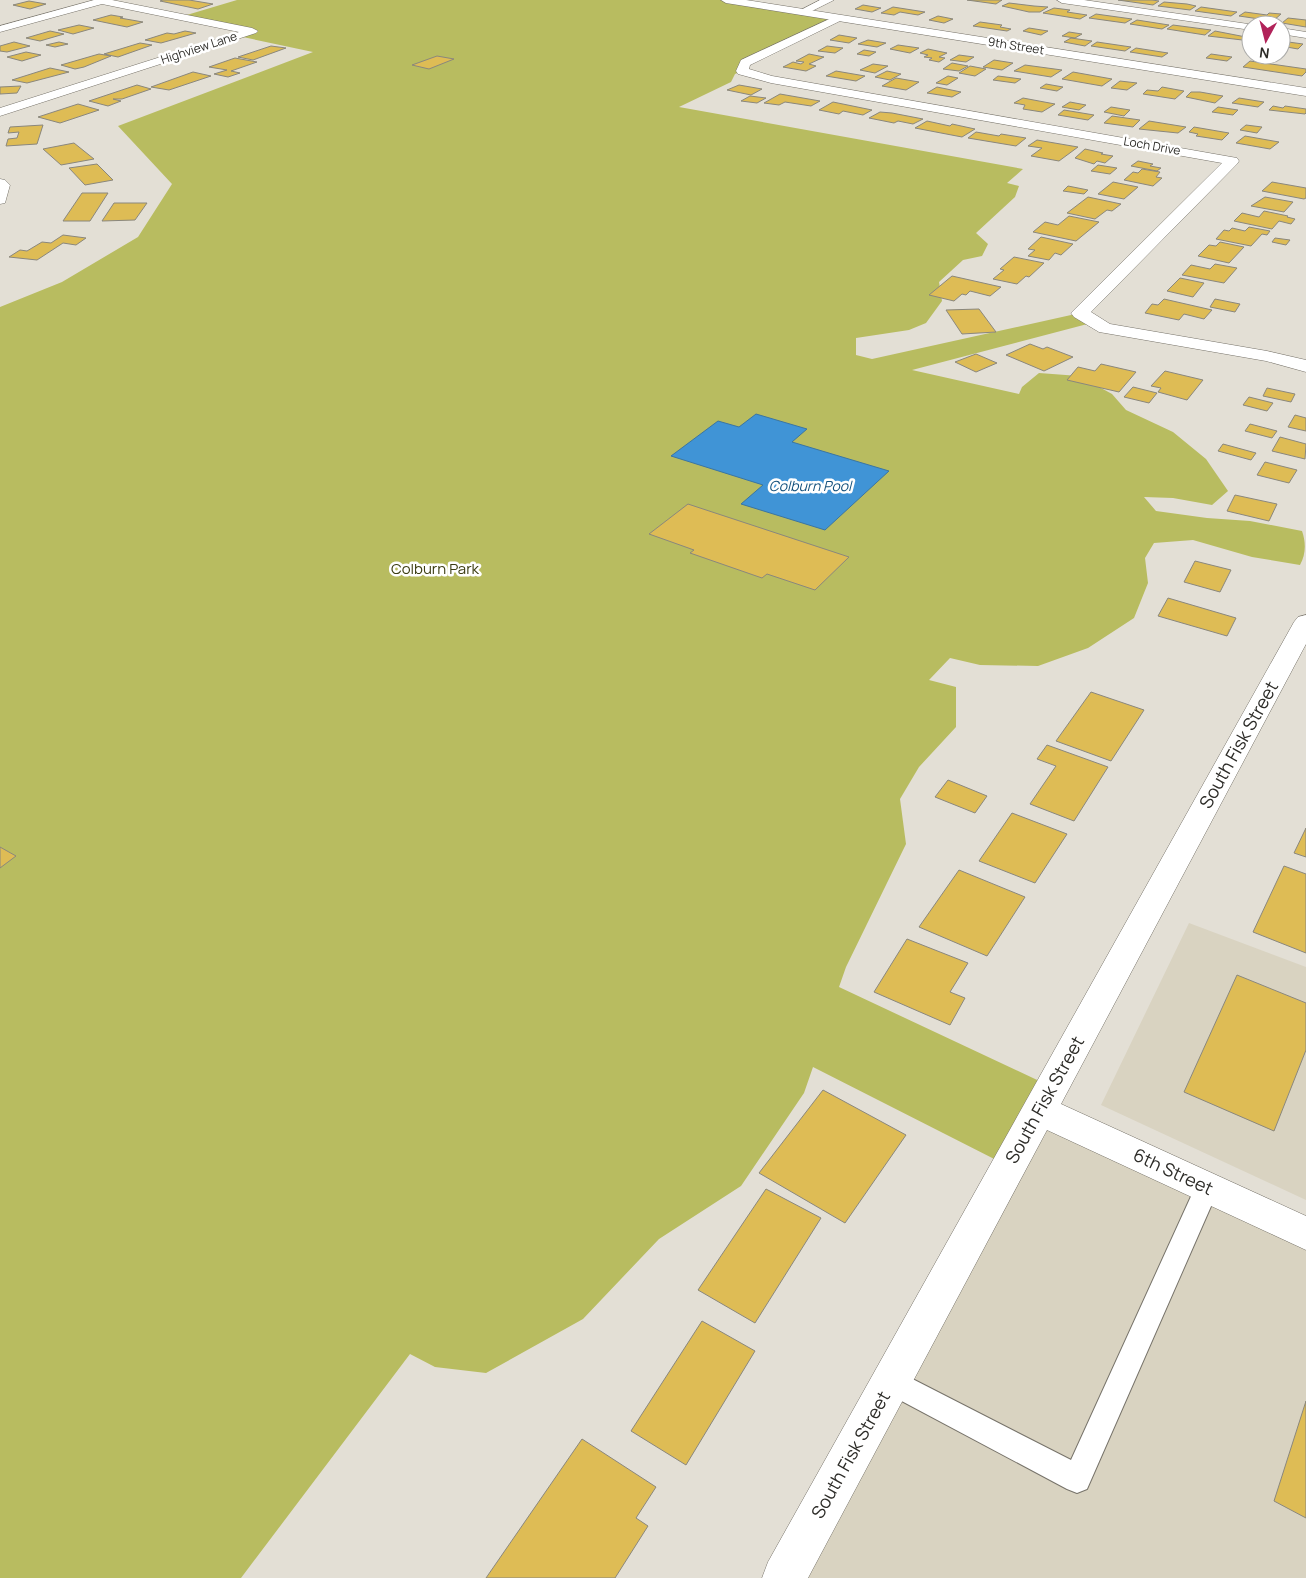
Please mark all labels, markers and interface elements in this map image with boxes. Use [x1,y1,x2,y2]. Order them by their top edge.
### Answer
north arrow [1241,15,1291,65]
street label: Highview Lane [158,27,239,68]
street label: 9th Street [987,33,1046,58]
text: N [1258,43,1271,63]
street label: Loch Drive [1122,132,1182,159]
water label: Colburn Pool [769,476,853,495]
park label: Colburn Park [391,558,480,579]
street label: South Fisk Street [1193,677,1283,812]
street label: South Fisk Street [999,1032,1089,1167]
street label: 6th Street [1130,1142,1217,1200]
street label: South Fisk Street [805,1387,895,1522]

